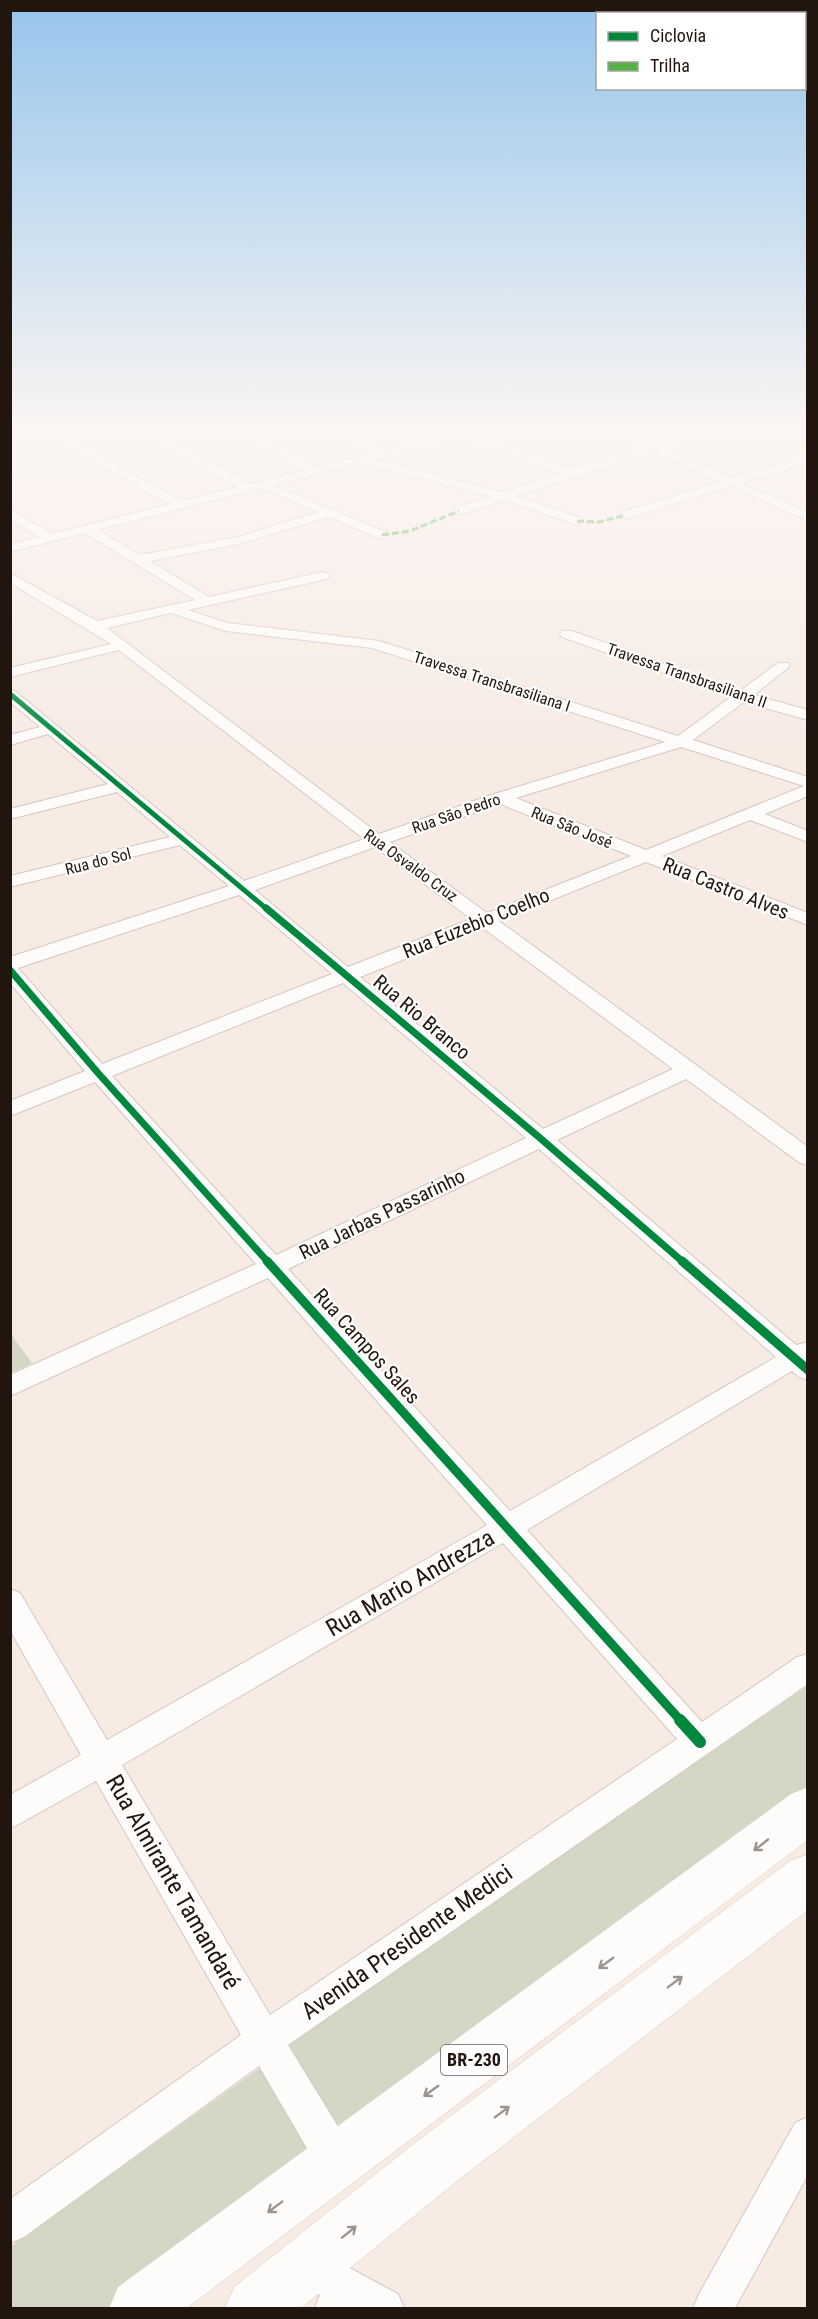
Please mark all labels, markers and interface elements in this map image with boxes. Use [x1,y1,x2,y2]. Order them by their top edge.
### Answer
legend [596,12,806,90]
text: Ciclovia [650,25,706,46]
text: Trilha [650,55,690,76]
street label: Travessa Transbrasiliana II [604,639,769,712]
street label: Travessa Transbrasiliana I [411,647,573,716]
street label: Rua São Pedro [409,789,503,837]
street label: Rua São José [528,803,615,852]
street label: Rua Osvaldo Cruz [360,825,461,906]
street label: Rua do Sol [63,844,133,879]
street label: Rua Castro Alves [659,852,793,924]
street label: Rua Euzebio Coelho [399,883,553,963]
street label: Rua Rio Branco [369,969,475,1065]
street label: Rua Jarbas Passarinho [295,1163,469,1265]
street label: Rua Campos Sales [309,1283,425,1409]
street label: Rua Mario Andrezza [321,1523,499,1643]
street label: Rua Almirante Tamandaré [100,1770,246,1994]
one-way arrow [753,1839,769,1852]
street label: Avenida Presidente Medici [296,1859,518,2025]
one-way arrow [598,1957,614,1969]
one-way arrow [666,1975,682,1988]
road number: BR-230 [441,2045,507,2075]
one-way arrow [424,2084,440,2097]
one-way arrow [494,2105,510,2118]
one-way arrow [267,2200,283,2213]
one-way arrow [341,2225,357,2238]

